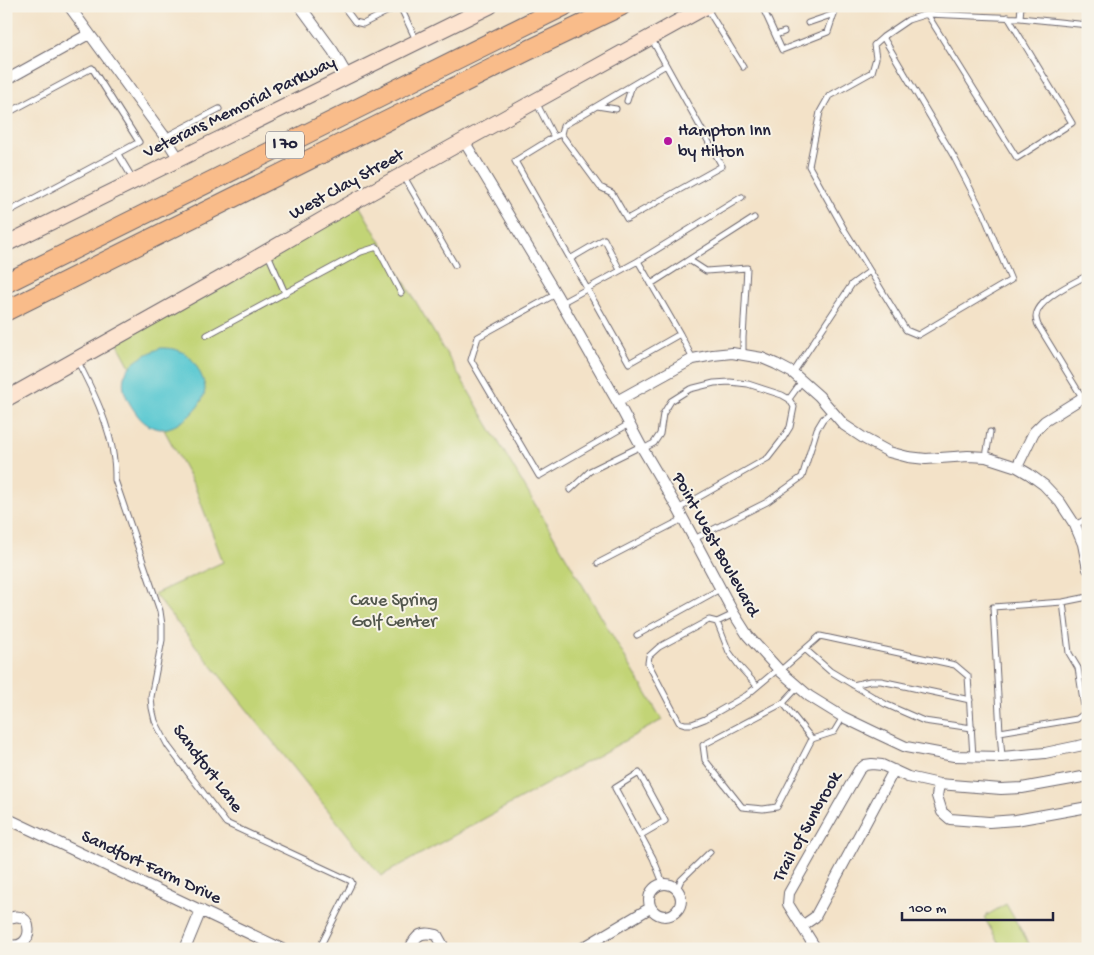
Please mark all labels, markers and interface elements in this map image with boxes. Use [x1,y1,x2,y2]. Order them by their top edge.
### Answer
street label: Veterans Memorial Parkway [140,52,340,164]
place label: Hampton Inn by Hilton [678,121,771,163]
road number: I 70 [266,132,304,158]
marker: Hampton Inn by Hilton [662,135,674,147]
street label: West Clay Street [286,144,409,225]
street label: Point West Boulevard [666,469,764,622]
park label: Cave Spring Golf Center [350,591,438,633]
street label: Sandfort Lane [167,721,247,818]
street label: Trail of Sunbrook [769,767,848,887]
street label: Sandfort Farm Drive [78,826,225,910]
scale bar [902,890,1053,922]
text: 100 m [908,900,947,918]

